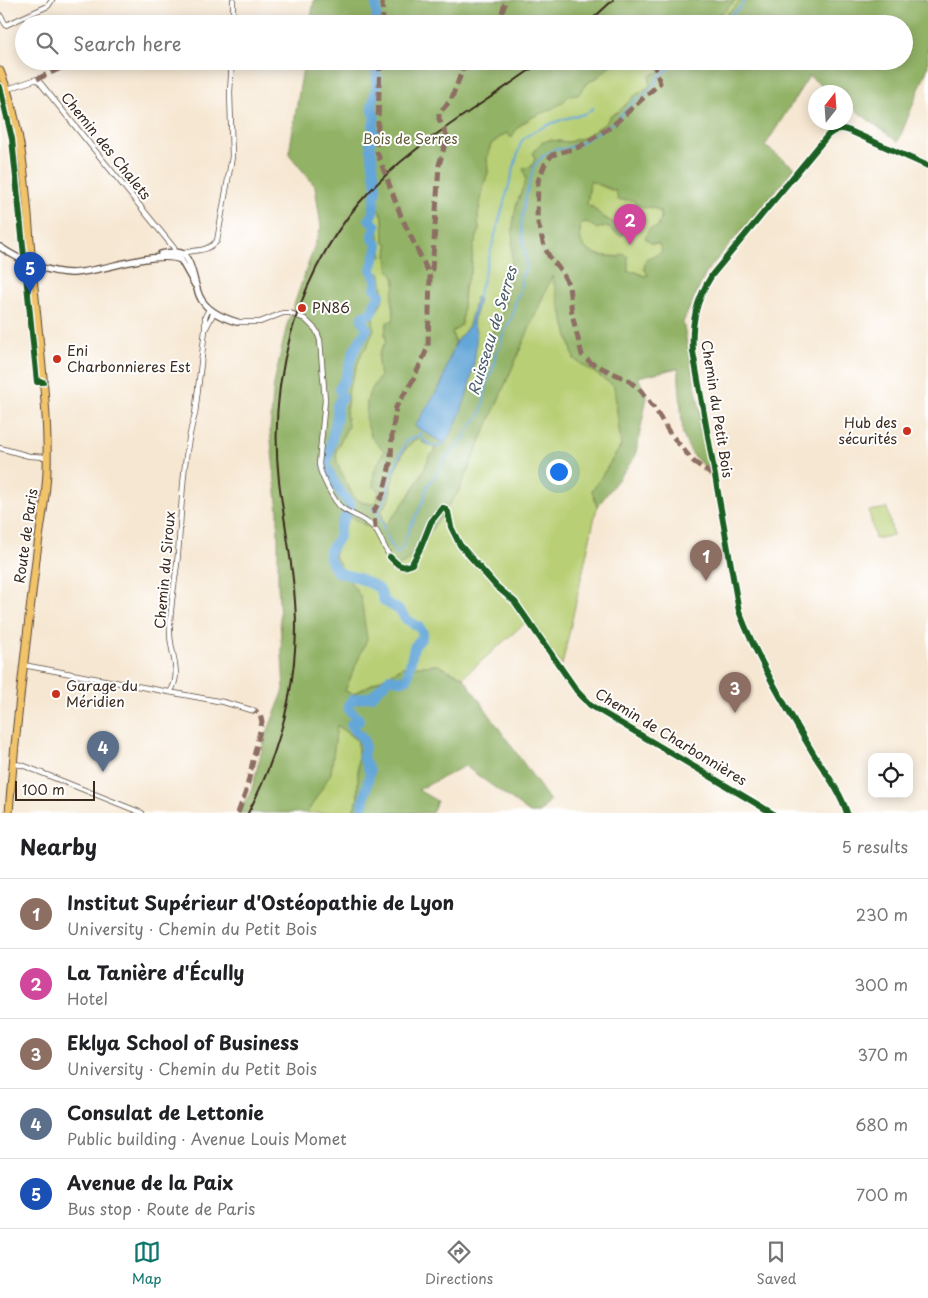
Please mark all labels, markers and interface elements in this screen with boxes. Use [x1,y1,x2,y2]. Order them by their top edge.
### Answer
search box [15,15,913,70]
icon: search [33,29,61,57]
text: Search here [73,29,182,57]
north arrow [808,85,853,130]
street label: Chemin des Chalets [56,87,157,204]
park label: Bois de Serres [362,128,458,149]
pin: 2 [614,204,646,245]
pin: 5 [14,252,46,293]
water label: Ruisseau de Serres [461,262,522,398]
place label: PN86 [312,297,350,318]
marker: PN86 [296,302,308,314]
street label: Chemin du Petit Bois [696,339,739,479]
place label: Eni Charbonnieres Est [67,340,191,377]
marker: Eni Charbonnieres Est [51,353,63,365]
place label: Hub des sécurités [838,412,897,449]
marker: Hub des sécurités [901,425,913,437]
your location [546,459,572,485]
street label: Route de Paris [8,487,43,585]
street label: Chemin du Siroux [149,510,180,630]
pin: 1 [690,540,722,581]
pin: 3 [719,672,751,713]
place label: Garage du Méridien [66,675,138,712]
street label: Chemin de Charbonnières [591,683,751,790]
marker: Garage du Méridien [50,688,62,700]
pin: 4 [87,731,119,772]
map controls [868,753,913,798]
button: locate [868,753,913,798]
scale bar [15,778,95,801]
text: 100 m [22,779,65,800]
text: Nearby [20,830,97,862]
text: 5 results [841,834,908,858]
text: Institut Supérieur d'Ostéopathie de Lyon [67,888,454,916]
text: 1 [32,902,40,926]
text: 230 m [856,902,908,926]
text: University · Chemin du Petit Bois [67,916,317,940]
text: La Tanière d'Écully [67,958,244,986]
text: 2 [30,972,42,996]
text: 300 m [854,972,908,996]
text: Hotel [67,986,108,1010]
text: Eklya School of Business [67,1028,299,1056]
text: 3 [31,1042,41,1066]
text: 370 m [858,1042,908,1066]
text: University · Chemin du Petit Bois [67,1056,317,1080]
text: Consulat de Lettonie [67,1098,264,1126]
text: 4 [31,1112,41,1136]
text: 680 m [855,1112,908,1136]
text: Public building · Avenue Louis Momet [67,1126,347,1150]
text: Avenue de la Paix [67,1168,233,1196]
text: 5 [31,1182,41,1206]
text: 700 m [856,1182,908,1206]
text: Bus stop · Route de Paris [67,1196,255,1220]
tab: Map [132,1238,162,1289]
tab: Directions [425,1238,493,1289]
tab: Saved [757,1238,796,1289]

